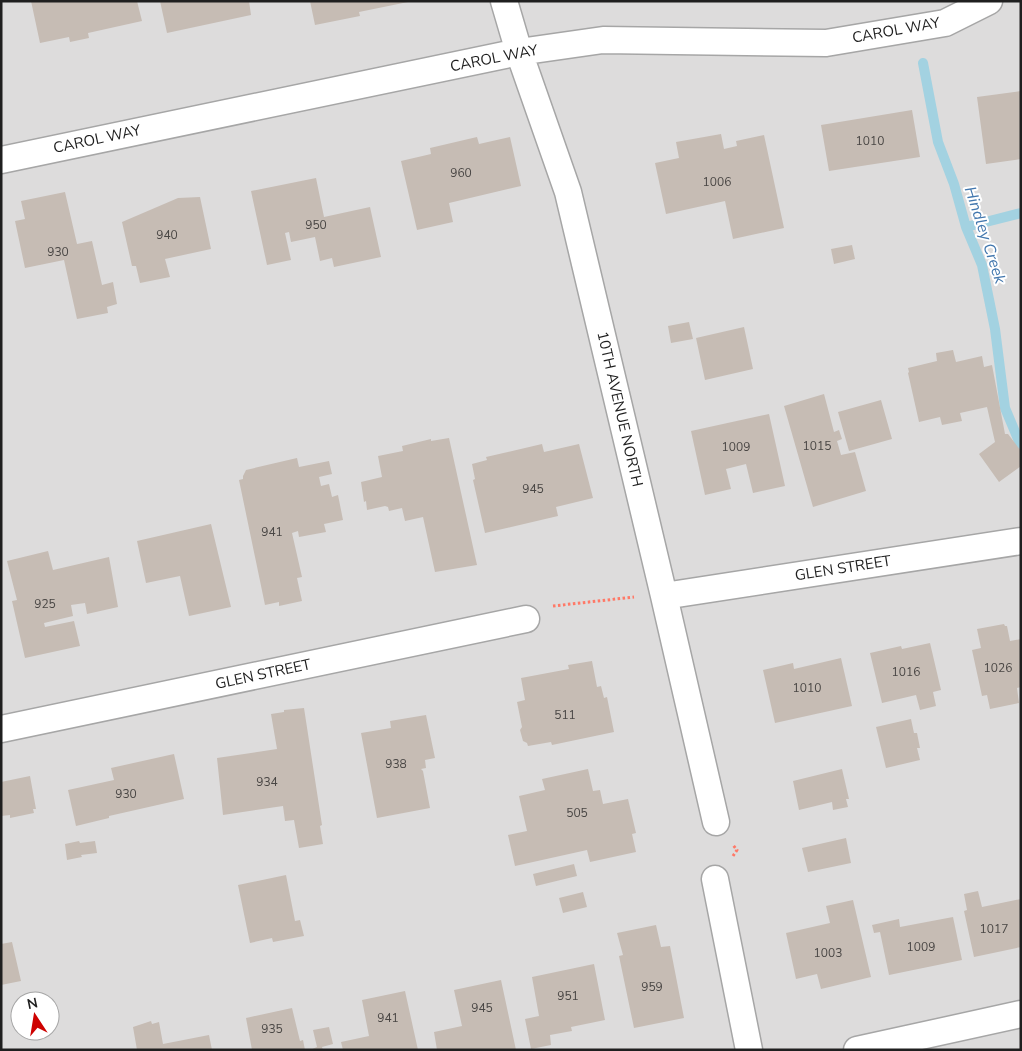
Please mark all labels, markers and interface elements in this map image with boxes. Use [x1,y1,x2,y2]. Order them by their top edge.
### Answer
street label: CAROL WAY [851,12,943,48]
street label: CAROL WAY [448,40,541,76]
street label: CAROL WAY [51,120,144,158]
house number: 1010 [856,133,884,149]
house number: 960 [450,165,472,181]
house number: 1006 [703,174,731,190]
water label: Hindley Creek [959,184,1011,287]
house number: 950 [305,217,327,233]
house number: 940 [156,227,178,243]
house number: 930 [47,244,69,260]
street label: 10TH AVENUE NORTH [592,329,648,489]
house number: 1015 [803,438,831,454]
house number: 1009 [722,439,750,455]
house number: 945 [522,481,544,497]
house number: 941 [261,524,283,540]
street label: GLEN STREET [793,551,893,585]
house number: 925 [34,596,56,612]
street label: GLEN STREET [213,654,313,694]
house number: 1026 [984,660,1012,676]
house number: 1016 [892,664,920,680]
house number: 1010 [793,680,821,696]
house number: 511 [554,707,576,723]
house number: 938 [385,756,407,772]
house number: 934 [256,774,278,790]
house number: 930 [115,786,137,802]
house number: 505 [566,805,588,821]
house number: 1017 [980,921,1008,937]
house number: 1009 [907,939,935,955]
house number: 1003 [814,945,842,961]
house number: 959 [641,979,663,995]
house number: 951 [557,988,579,1004]
north arrow [10,991,60,1041]
text: N [25,993,40,1014]
house number: 945 [471,1000,493,1016]
house number: 941 [377,1010,399,1026]
house number: 935 [261,1021,283,1037]

